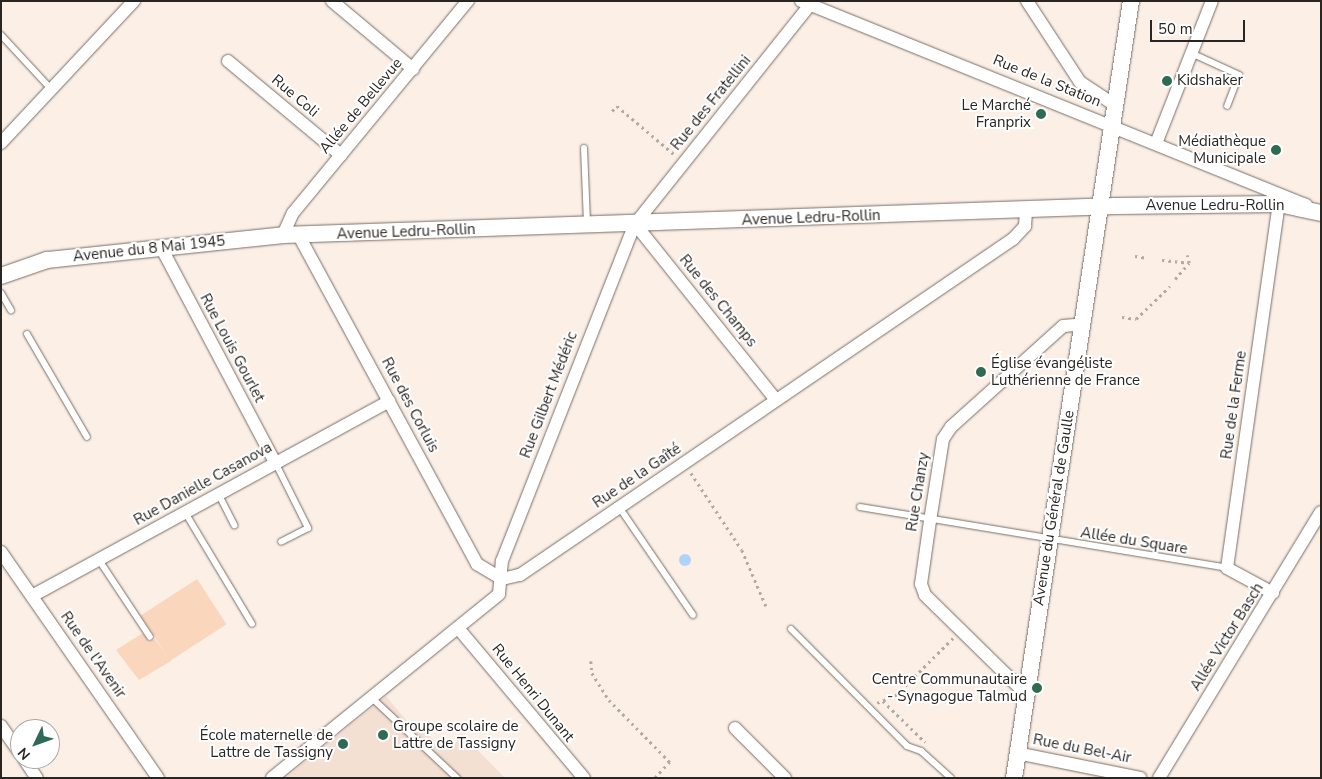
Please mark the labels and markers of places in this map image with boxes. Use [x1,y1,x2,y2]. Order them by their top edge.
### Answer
place label: Kidshaker [1177,72,1243,90]
marker: Kidshaker [1161,75,1173,87]
place label: Le Marché Franprix [962,96,1031,131]
marker: Le Marché Franprix [1035,108,1047,120]
place label: Médiathèque Municipale [1178,132,1266,167]
marker: Médiathèque Municipale [1270,144,1282,156]
place label: Église évangéliste Luthérienne de France [991,354,1140,389]
marker: Église évangéliste Luthérienne de France [975,366,987,378]
place label: Centre Communautaire - Synagogue Talmud [872,670,1027,705]
marker: Centre Communautaire - Synagogue Talmud [1031,682,1043,694]
place label: Groupe scolaire de Lattre de Tassigny [393,717,519,752]
place label: École maternelle de Lattre de Tassigny [200,726,333,761]
marker: Groupe scolaire de Lattre de Tassigny [377,729,389,741]
marker: École maternelle de Lattre de Tassigny [337,738,349,750]

